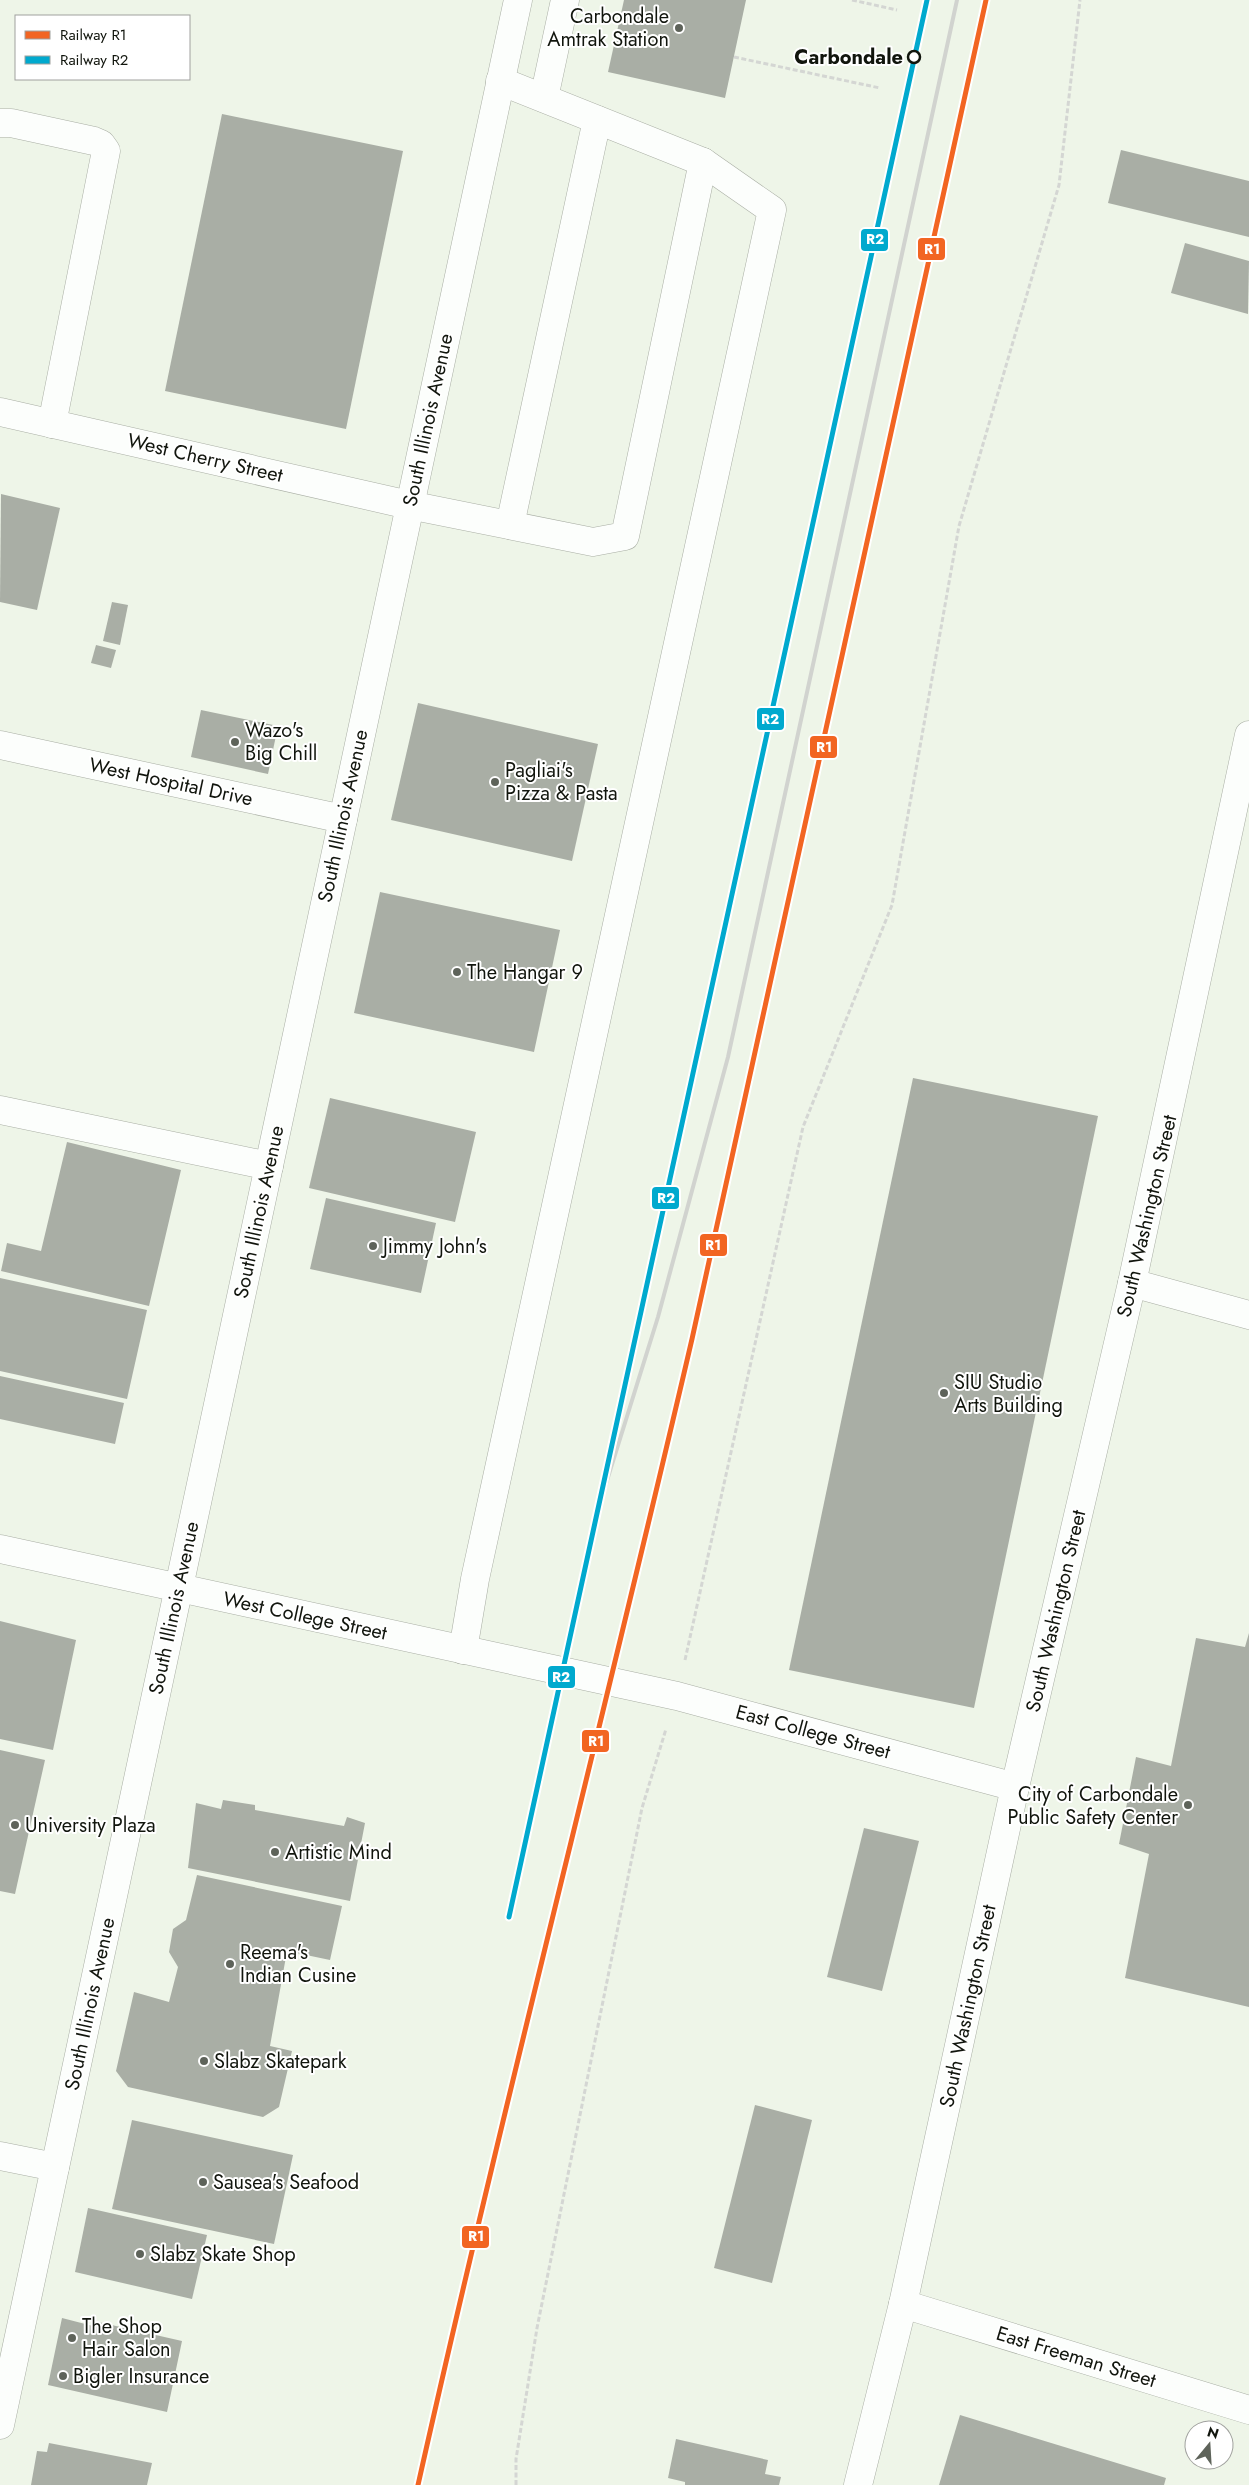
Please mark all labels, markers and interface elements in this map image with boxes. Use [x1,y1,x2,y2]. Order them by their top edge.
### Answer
place label: Carbondale Amtrak Station [547,2,669,54]
legend [15,15,190,80]
marker: Carbondale Amtrak Station [673,22,685,34]
text: Railway R1 [60,24,127,46]
place label: Carbondale [794,43,903,72]
text: Railway R2 [60,49,128,71]
marker: Carbondale [907,50,921,64]
line badge: R2 [860,228,889,252]
text: R2 [866,229,884,249]
line badge: R1 [917,237,946,261]
text: R1 [924,239,940,259]
street label: South Illinois Avenue [396,331,460,509]
street label: West Cherry Street [124,426,286,490]
line badge: R2 [756,707,785,731]
text: R2 [761,709,779,729]
place label: Wazo's Big Chill [245,716,317,768]
street label: South Illinois Avenue [311,727,375,905]
line badge: R1 [809,735,838,759]
marker: Wazo's Big Chill [229,736,241,748]
text: R1 [816,737,832,757]
street label: West Hospital Drive [86,750,256,814]
place label: Pagliai's Pizza & Pasta [505,756,618,808]
marker: Pagliai's Pizza & Pasta [489,776,501,788]
place label: The Hangar 9 [467,958,583,987]
marker: The Hangar 9 [451,966,463,978]
street label: South Washington Street [1110,1112,1184,1320]
street label: South Illinois Avenue [227,1123,291,1301]
line badge: R2 [651,1186,680,1210]
text: R2 [657,1188,675,1208]
place label: Jimmy John's [380,1232,487,1261]
line badge: R1 [699,1233,728,1257]
text: R1 [705,1235,721,1255]
marker: Jimmy John's [367,1240,379,1252]
place label: SIU Studio Arts Building [954,1368,1063,1420]
marker: SIU Studio Arts Building [938,1387,950,1399]
street label: South Washington Street [1019,1507,1093,1715]
street label: South Illinois Avenue [142,1519,206,1697]
street label: West College Street [220,1584,390,1648]
line badge: R2 [547,1665,576,1689]
text: R2 [552,1667,570,1687]
street label: East College Street [732,1697,894,1767]
line badge: R1 [581,1729,610,1753]
text: R1 [588,1731,604,1751]
place label: City of Carbondale Public Safety Center [1008,1780,1178,1832]
marker: City of Carbondale Public Safety Center [1182,1799,1194,1811]
place label: University Plaza [25,1811,156,1840]
marker: University Plaza [9,1819,21,1831]
place label: Artistic Mind [285,1838,392,1867]
marker: Artistic Mind [269,1846,281,1858]
street label: South Washington Street [932,1902,1004,2110]
street label: South Illinois Avenue [58,1915,122,2093]
place label: Reema's Indian Cusine [240,1938,356,1990]
marker: Reema's Indian Cusine [224,1958,236,1970]
place label: Slabz Skatepark [214,2047,347,2076]
marker: Slabz Skatepark [198,2055,210,2067]
place label: Sausea's Seafood [213,2168,359,2197]
marker: Sausea's Seafood [197,2176,209,2188]
line badge: R1 [461,2225,490,2249]
text: R1 [468,2226,484,2246]
place label: Slabz Skate Shop [150,2240,296,2269]
marker: Slabz Skate Shop [134,2248,146,2260]
place label: The Shop Hair Salon [82,2312,171,2364]
street label: East Freeman Street [993,2319,1160,2395]
marker: The Shop Hair Salon [66,2332,78,2344]
place label: Bigler Insurance [73,2362,209,2391]
marker: Bigler Insurance [57,2370,69,2382]
north arrow [1184,2420,1234,2470]
text: N [1205,2421,1221,2444]

